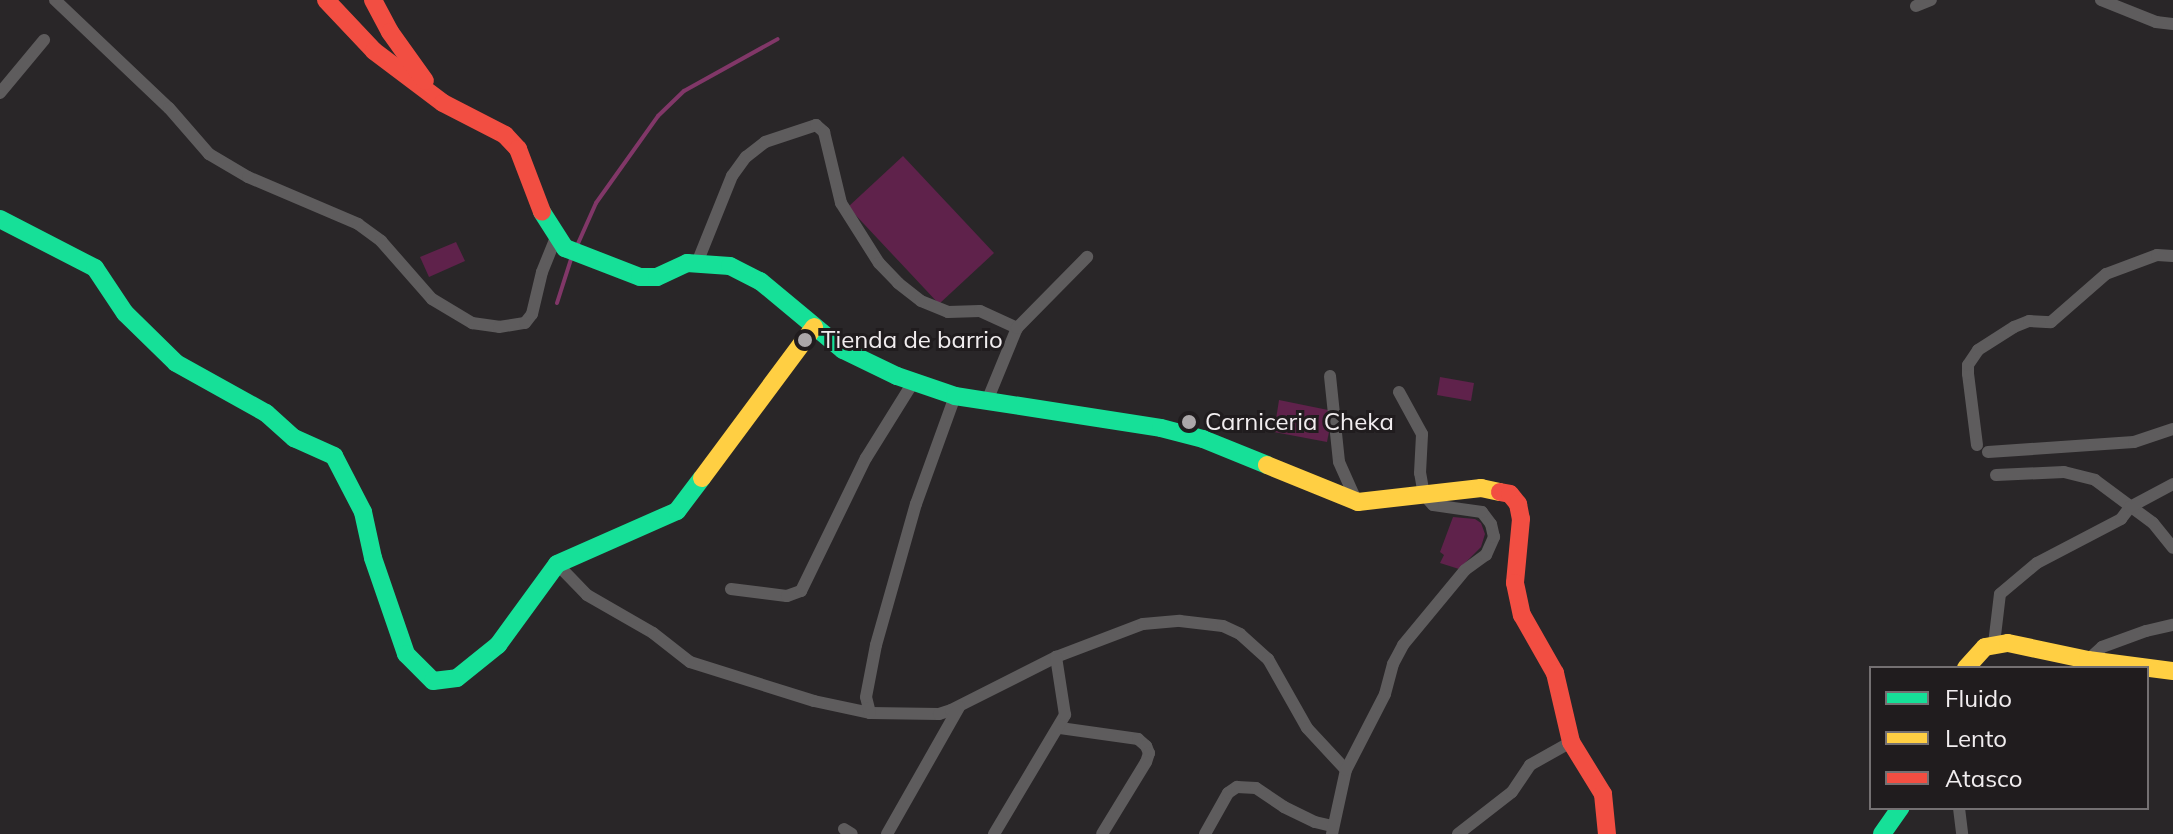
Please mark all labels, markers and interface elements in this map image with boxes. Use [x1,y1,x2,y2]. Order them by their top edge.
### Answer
place label: Tienda de barrio [821,326,1003,354]
marker: Tienda de barrio [796,331,814,349]
place label: Carniceria Cheka [1205,408,1394,436]
marker: Carniceria Cheka [1180,413,1198,431]
legend [1869,666,2149,810]
text: Fluido [1945,683,2012,713]
text: Lento [1945,723,2007,753]
text: Atasco [1945,763,2022,793]

